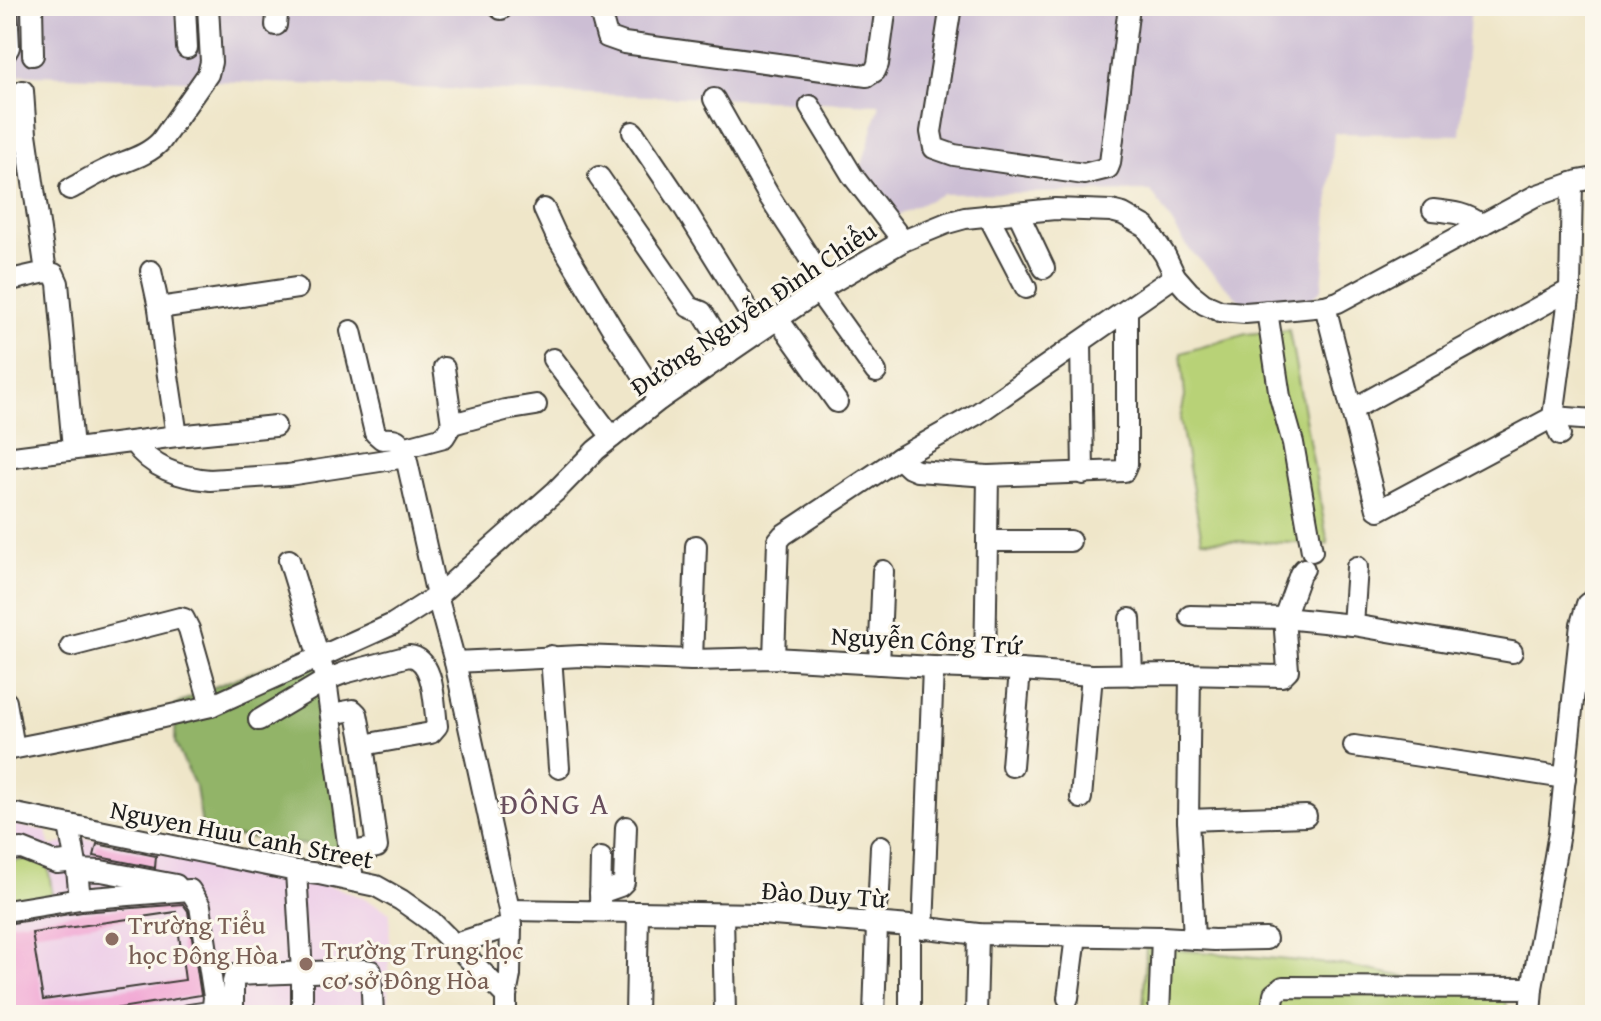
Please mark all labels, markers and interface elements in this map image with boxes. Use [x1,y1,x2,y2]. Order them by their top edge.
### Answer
street label: Đường Nguyễn Đình Chiểu [622,211,884,405]
street label: Nguyễn Công Trứ [830,616,1024,665]
district label: ĐÔNG A [500,781,610,825]
street label: Nguyen Huu Canh Street [107,789,377,879]
street label: Đào Duy Từ [760,870,890,918]
place label: Trường Tiểu học Đông Hòa [128,905,279,974]
marker: Trường Tiểu học Đông Hòa [103,930,121,948]
place label: Trường Trung học cơ sở Đông Hòa [322,930,523,999]
marker: Trường Trung học cơ sở Đông Hòa [297,955,315,973]

